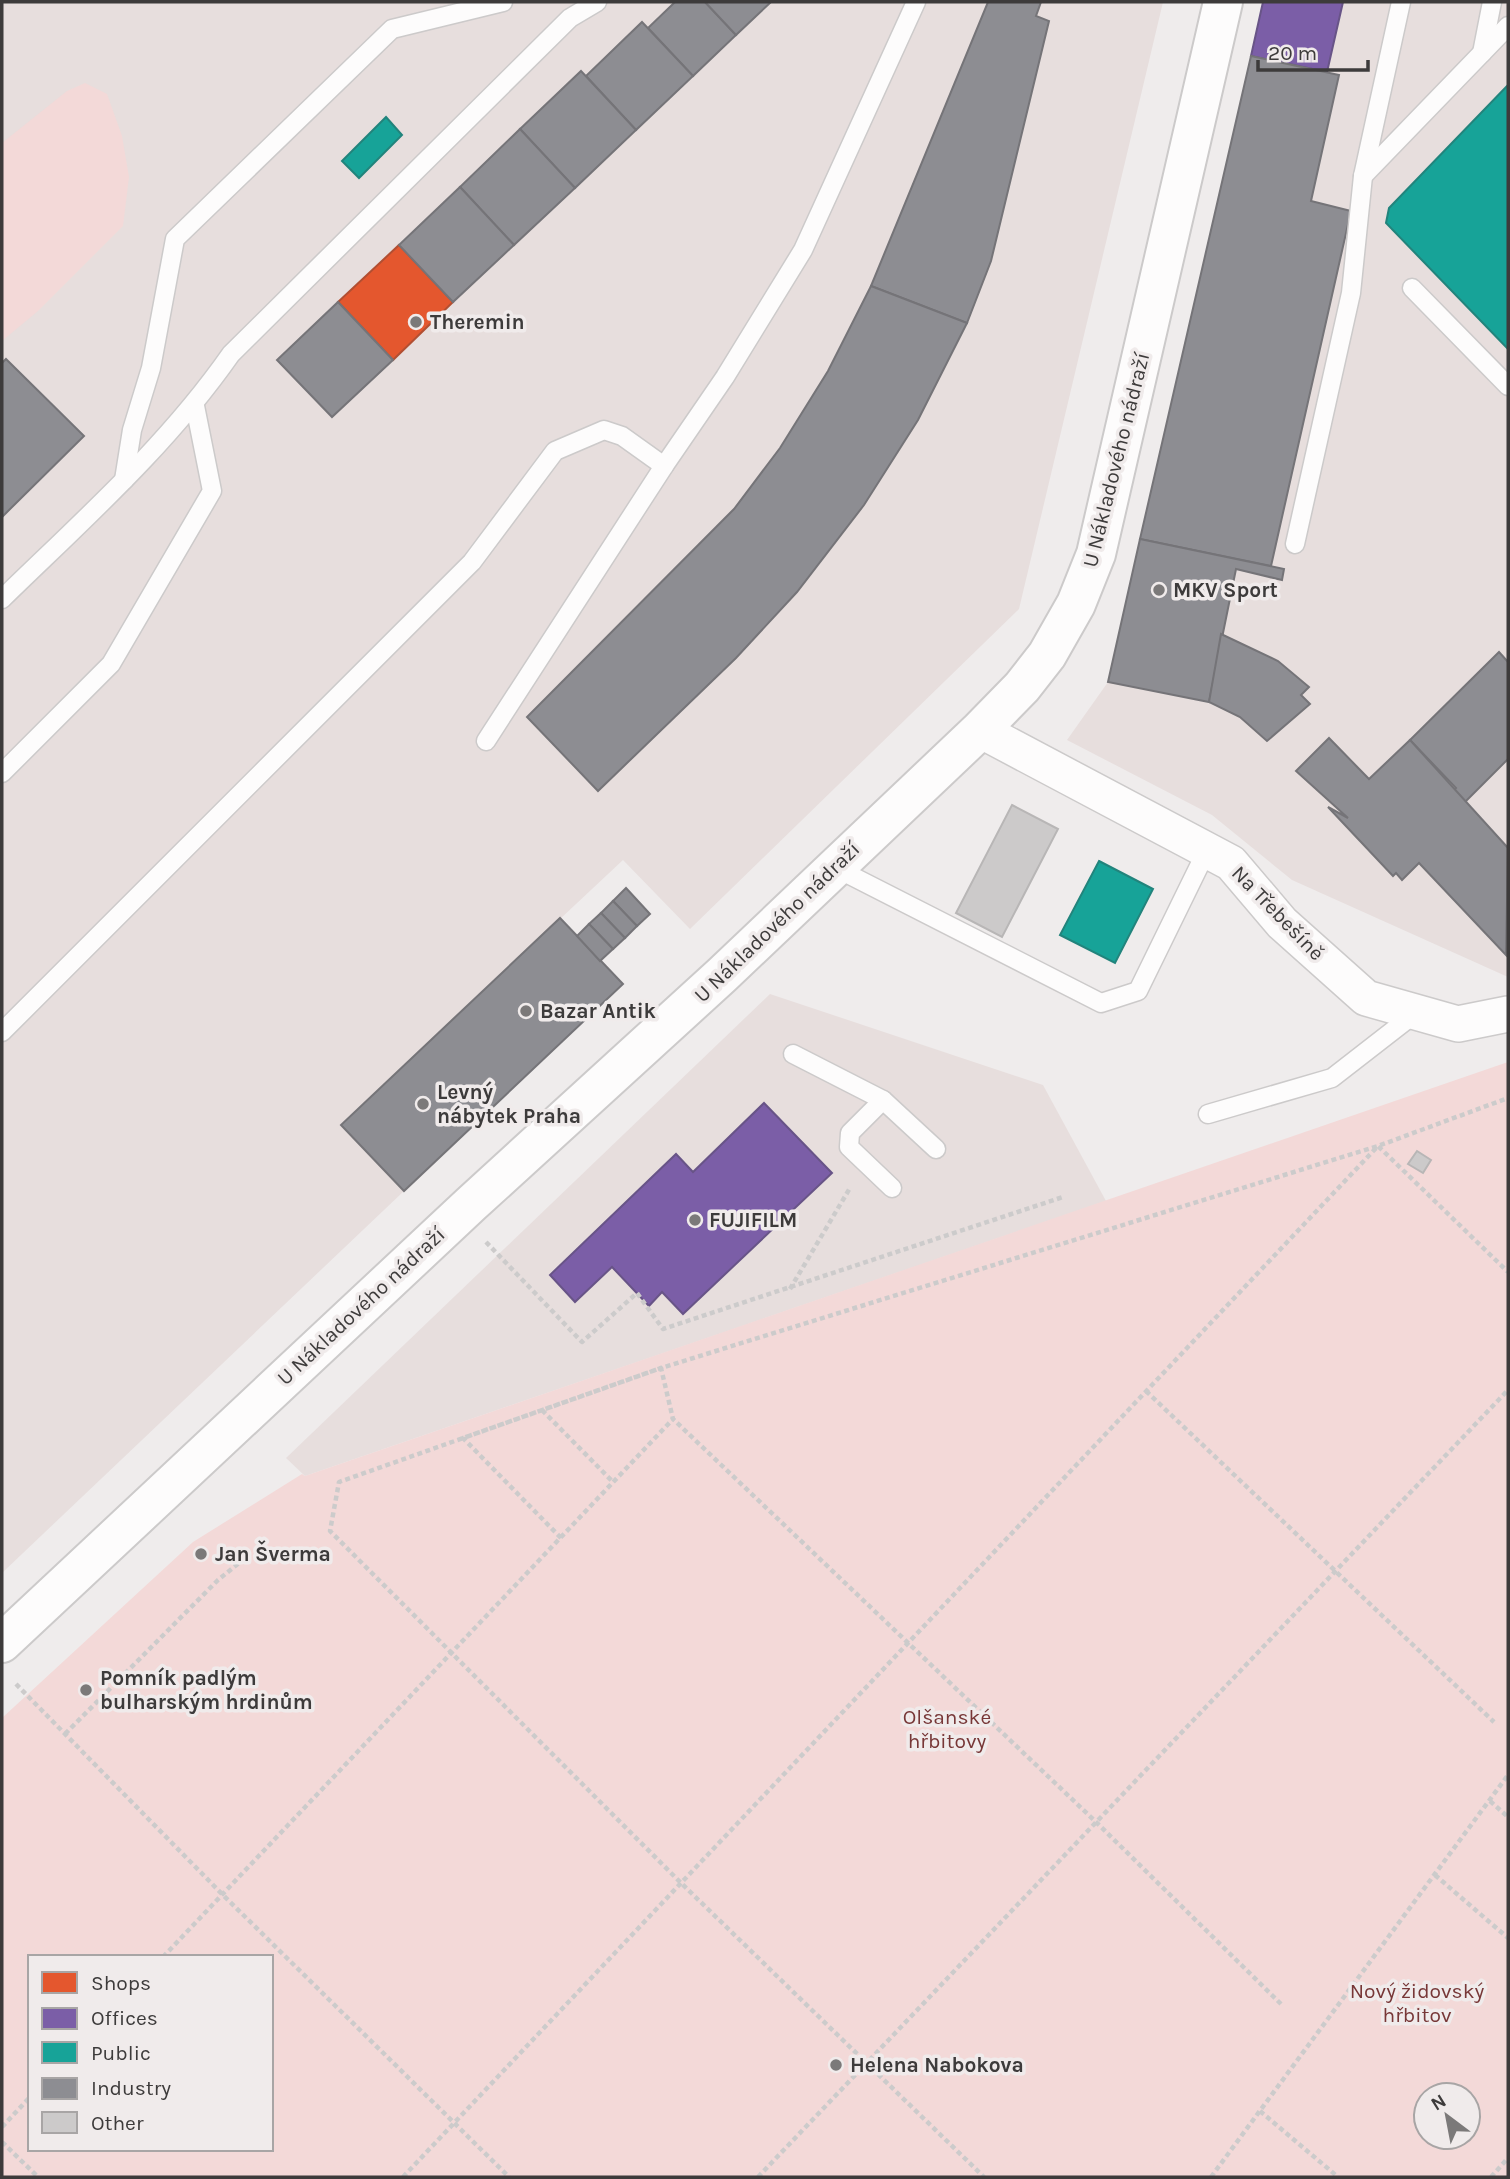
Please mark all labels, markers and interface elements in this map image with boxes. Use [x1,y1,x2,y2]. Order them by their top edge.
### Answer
scale bar [1258,28,1368,72]
text: 20 m [1268,41,1317,65]
place label: Theremin [430,310,525,334]
marker: Theremin [408,314,424,330]
street label: U Nákladového nádraží [1078,349,1154,570]
place label: MKV Sport [1173,578,1278,602]
marker: MKV Sport [1151,582,1167,598]
street label: U Nákladového nádraží [689,836,865,1007]
street label: Na Třebešíně [1227,861,1329,965]
place label: Bazar Antik [540,999,657,1023]
marker: Bazar Antik [518,1003,534,1019]
place label: Levný nábytek Praha [437,1080,581,1128]
marker: Levný nábytek Praha [415,1096,431,1112]
place label: FUJIFILM [709,1208,797,1232]
marker: FUJIFILM [687,1212,703,1228]
street label: U Nákladového nádraží [272,1222,450,1390]
place label: Jan Šverma [215,1540,331,1566]
marker: Jan Šverma [193,1546,209,1562]
place label: Pomník padlým bulharským hrdinům [100,1666,313,1714]
marker: Pomník padlým bulharským hrdinům [78,1682,94,1698]
park label: Olšanské hřbitovy [903,1705,991,1753]
legend [28,1955,273,2151]
text: Shops [91,1971,151,1995]
park label: Nový židovský hřbitov [1350,1979,1484,2027]
text: Offices [91,2006,158,2030]
text: Public [91,2041,151,2065]
place label: Helena Nabokova [850,2053,1024,2077]
marker: Helena Nabokova [828,2057,844,2073]
text: Industry [91,2076,171,2100]
north arrow [1412,2081,1482,2151]
text: N [1427,2089,1450,2115]
text: Other [91,2111,144,2135]

